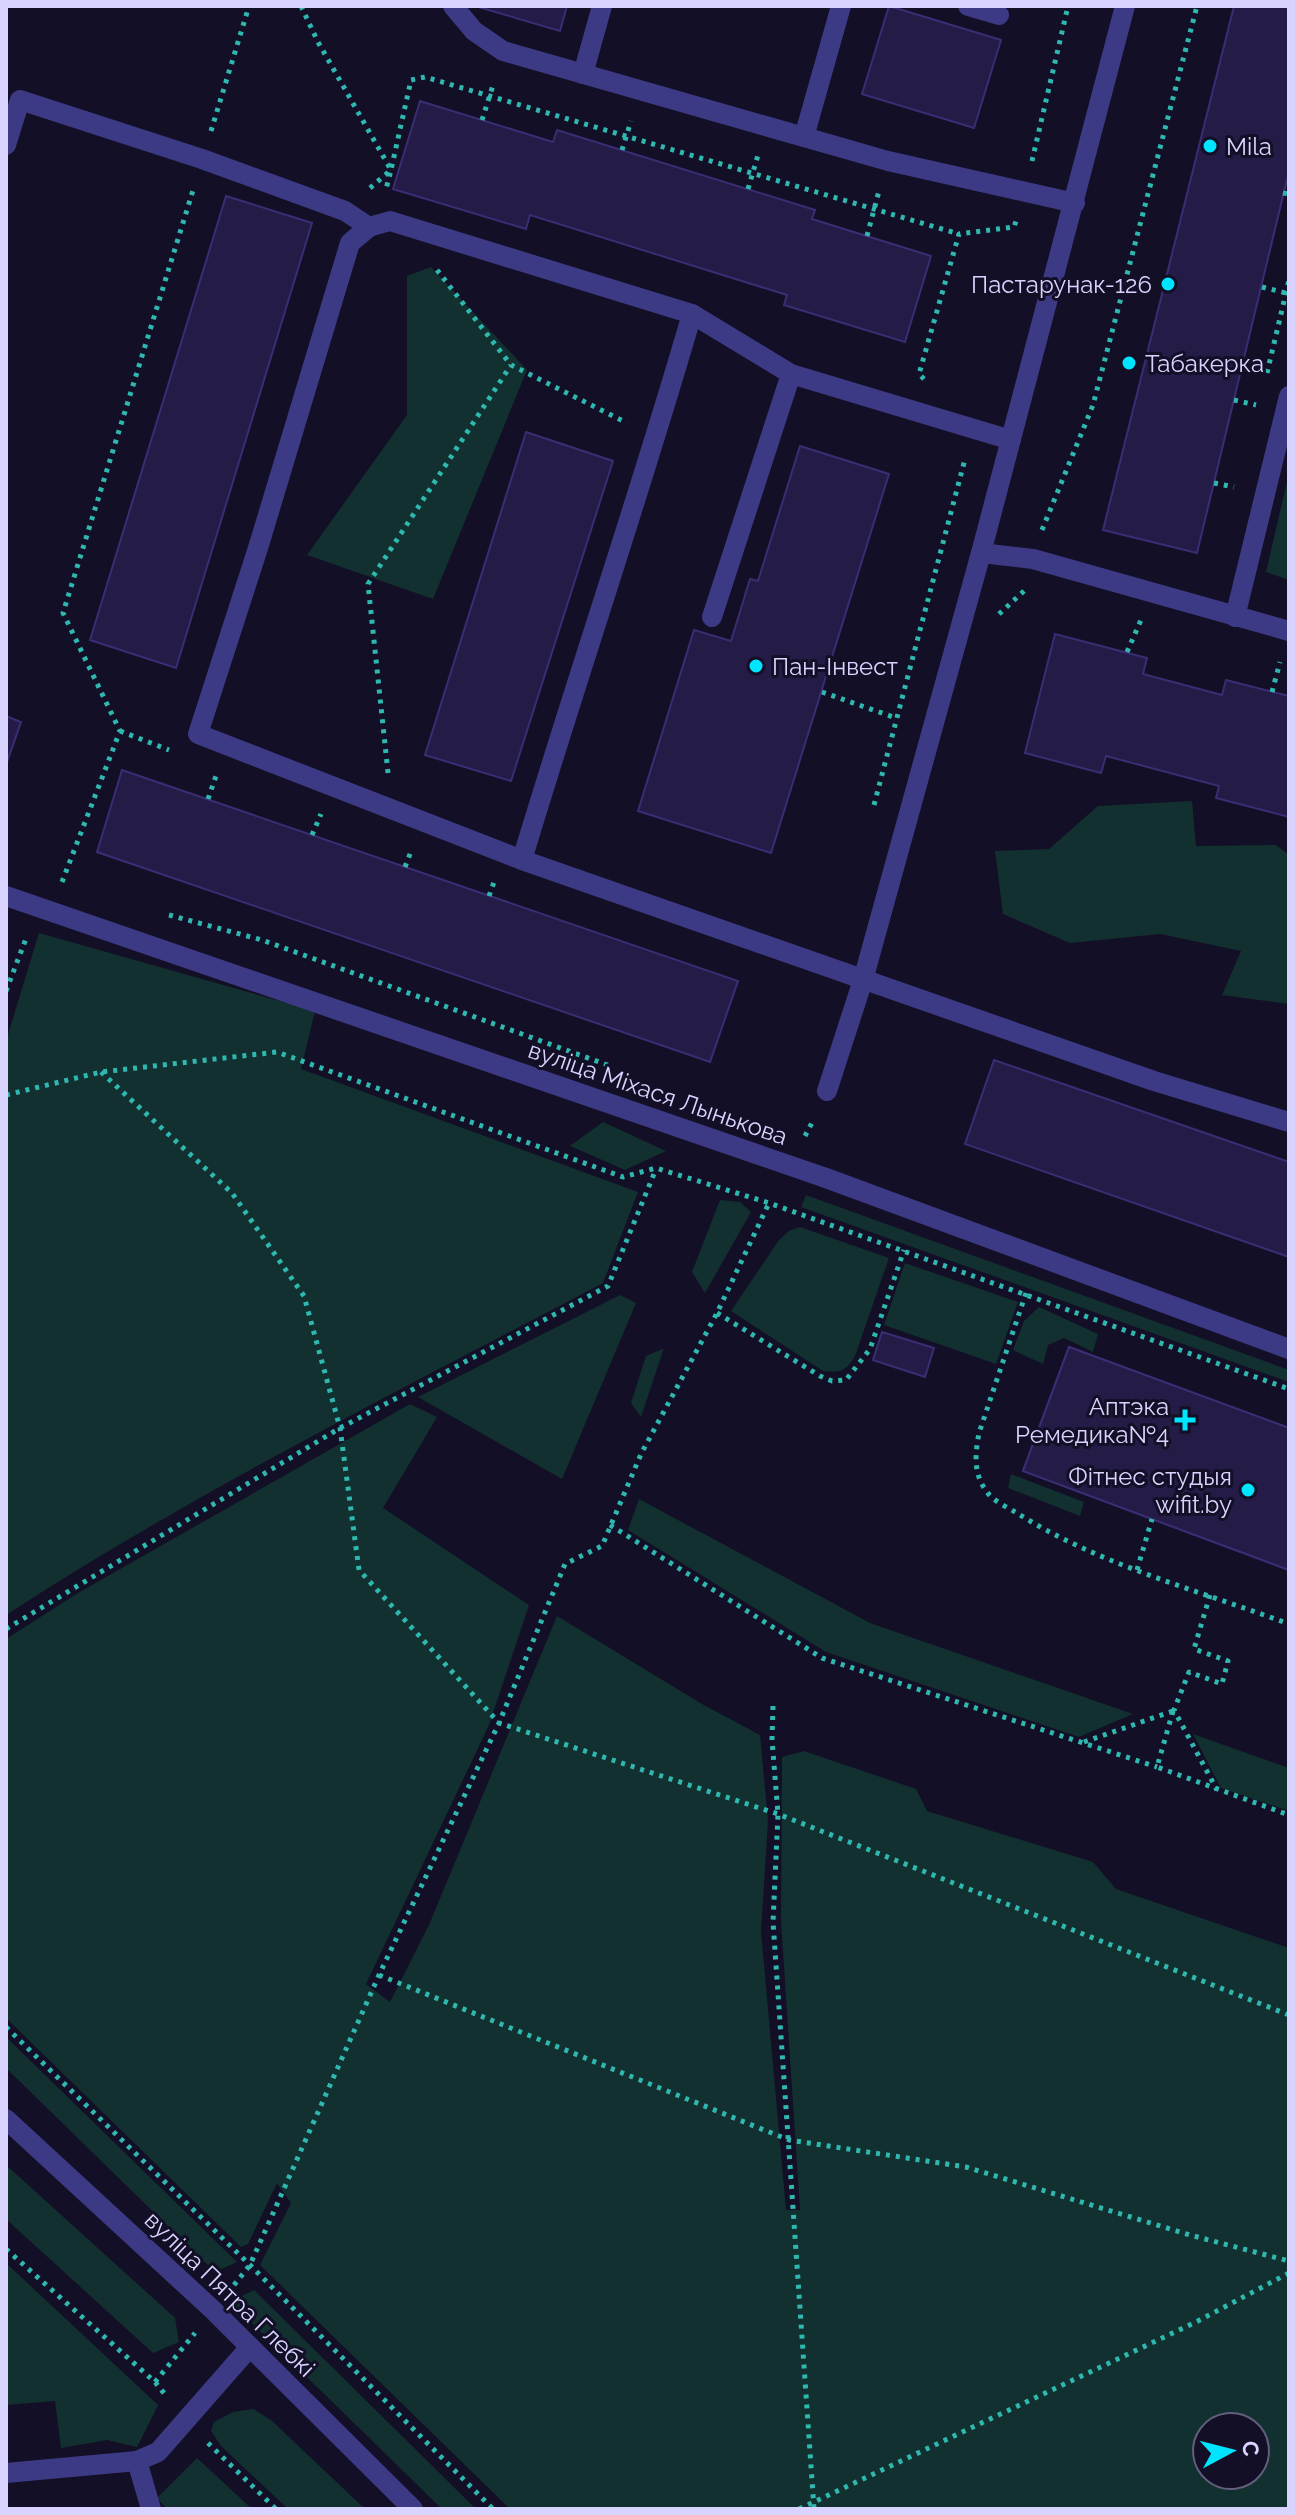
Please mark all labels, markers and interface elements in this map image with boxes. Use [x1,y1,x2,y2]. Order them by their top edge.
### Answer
place label: Mila [1226,132,1272,161]
marker: Mila [1201,137,1219,155]
place label: Пастарунак-126 [971,270,1152,299]
marker: Пастарунак-126 [1159,275,1177,293]
place label: Табакерка [1145,349,1264,378]
marker: Табакерка [1120,354,1138,372]
place label: Пан-Інвест [772,652,898,681]
marker: Пан-Інвест [747,657,765,675]
street label: вуліца Міхася Лынькова [525,1035,791,1151]
place label: Аптэка Ремедика№4 [1015,1392,1169,1449]
marker: Аптэка Ремедика№4 [1176,1411,1194,1429]
place label: Фітнес студыя wifit.by [1068,1462,1232,1519]
marker: Фітнес студыя wifit.by [1239,1481,1257,1499]
street label: вуліца Пятра Глебкі [139,2205,321,2383]
north arrow [1191,2411,1271,2491]
text: С [1237,2439,1265,2458]

